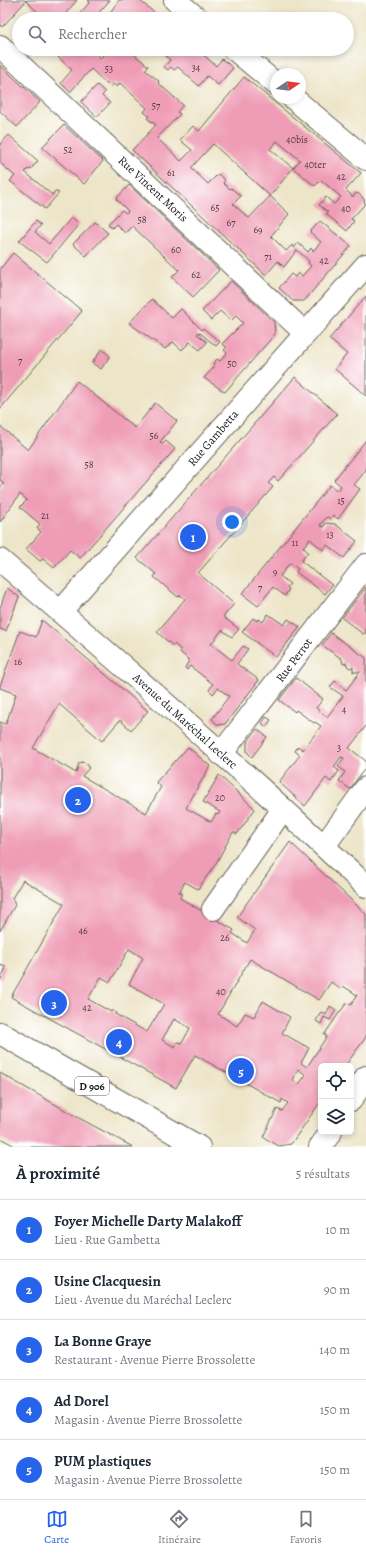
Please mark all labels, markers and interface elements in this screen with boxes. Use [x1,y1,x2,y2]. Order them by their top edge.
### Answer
search box [12,12,354,56]
icon: search [26,23,48,45]
text: Rechercher [58,24,127,44]
house number: 34 [192,61,201,74]
house number: 53 [105,62,113,75]
north arrow [270,68,306,104]
house number: 57 [152,99,161,112]
house number: 40bis [286,133,308,146]
house number: 52 [63,143,73,156]
street label: Rue Vincent Moris [115,152,191,226]
house number: 40ter [304,158,326,171]
house number: 61 [167,166,176,179]
house number: 42 [336,170,346,183]
house number: 65 [211,201,219,214]
house number: 40 [341,202,351,215]
house number: 58 [137,213,147,226]
house number: 67 [227,216,236,229]
house number: 69 [253,223,263,236]
house number: 60 [171,243,181,256]
house number: 71 [264,250,272,263]
house number: 42 [319,254,329,267]
house number: 62 [191,268,201,281]
house number: 7 [18,354,23,367]
house number: 50 [227,357,237,370]
street label: Rue Gambetta [184,406,242,470]
house number: 56 [150,429,159,442]
house number: 58 [84,458,94,471]
house number: 15 [337,494,345,507]
house number: 21 [41,509,50,522]
your location [222,512,242,532]
pin: 1 [180,522,206,552]
house number: 13 [326,528,334,541]
house number: 11 [292,536,299,549]
house number: 9 [273,565,278,578]
house number: 7 [258,581,263,594]
street label: Rue Perrot [272,635,316,685]
house number: 16 [14,655,22,668]
street label: Avenue du Maréchal Leclerc [128,669,241,772]
house number: 4 [342,703,347,716]
house number: 3 [337,741,341,754]
pin: 2 [65,785,91,815]
house number: 20 [215,791,225,804]
house number: 46 [78,924,88,937]
house number: 26 [220,931,230,944]
house number: 40 [216,985,226,998]
pin: 3 [41,988,67,1018]
house number: 42 [82,1001,92,1014]
pin: 4 [106,1027,132,1057]
pin: 5 [228,1056,254,1086]
map controls [318,1063,354,1135]
button: locate [318,1063,354,1099]
road number: D 906 [75,1077,109,1095]
button: layers [318,1099,354,1135]
text: À proximité [16,1162,100,1185]
text: 5 résultats [296,1165,350,1182]
text: Foyer Michelle Darty Malakoff [54,1211,241,1231]
text: 1 [27,1221,31,1238]
text: 10 m [325,1221,350,1238]
text: Lieu · Rue Gambetta [54,1231,160,1248]
text: Usine Clacquesin [54,1271,161,1291]
text: 2 [26,1281,32,1298]
text: 90 m [324,1281,350,1298]
text: Lieu · Avenue du Maréchal Leclerc [54,1291,232,1308]
text: La Bonne Graye [54,1331,152,1351]
text: 3 [26,1341,32,1358]
text: 140 m [319,1341,350,1358]
text: Restaurant · Avenue Pierre Brossolette [54,1351,255,1368]
text: Ad Dorel [54,1391,109,1411]
text: 4 [26,1401,32,1418]
text: 150 m [320,1401,350,1418]
text: Magasin · Avenue Pierre Brossolette [54,1411,242,1428]
text: PUM plastiques [54,1451,151,1471]
text: 5 [26,1461,32,1478]
text: 150 m [320,1461,350,1478]
text: Magasin · Avenue Pierre Brossolette [54,1471,242,1488]
tab: Carte [44,1508,69,1547]
tab: Itinéraire [158,1508,201,1547]
tab: Favoris [290,1508,322,1547]

